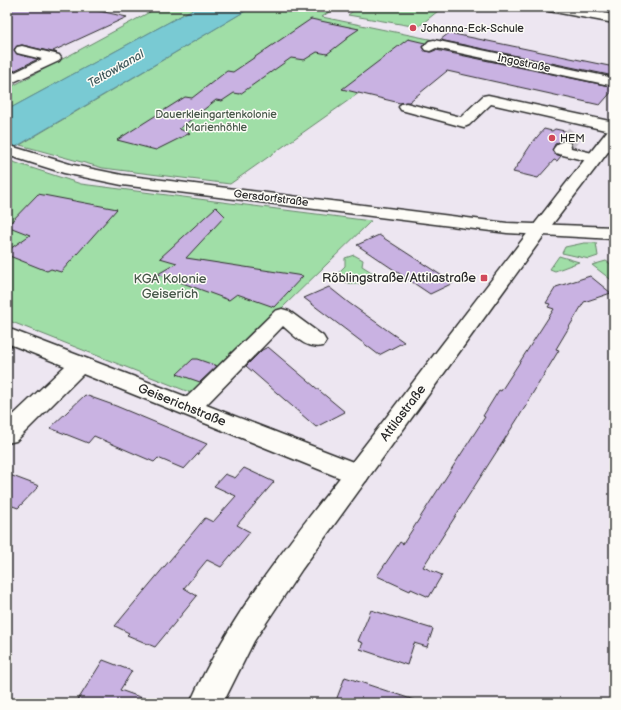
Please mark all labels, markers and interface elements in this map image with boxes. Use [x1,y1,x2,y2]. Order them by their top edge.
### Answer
place label: Johanna-Eck-Schule [421,22,524,35]
marker: Johanna-Eck-Schule [408,23,418,33]
water label: Teltowkanal [85,46,148,91]
street label: Ingostraße [496,51,552,75]
park label: Dauerkleingartenkolonie Marienhöhle [155,108,277,134]
place label: HEM [560,132,585,145]
marker: HEM [547,133,557,143]
street label: Gersdorfstraße [233,187,310,209]
place label: Röblingstraße/Attilastraße [322,270,476,286]
park label: KGA Kolonie Geiserich [133,271,207,302]
marker: Röblingstraße/Attilastraße [479,273,489,283]
street label: Geiserichstraße [136,380,229,430]
street label: Attilastraße [377,381,430,444]

